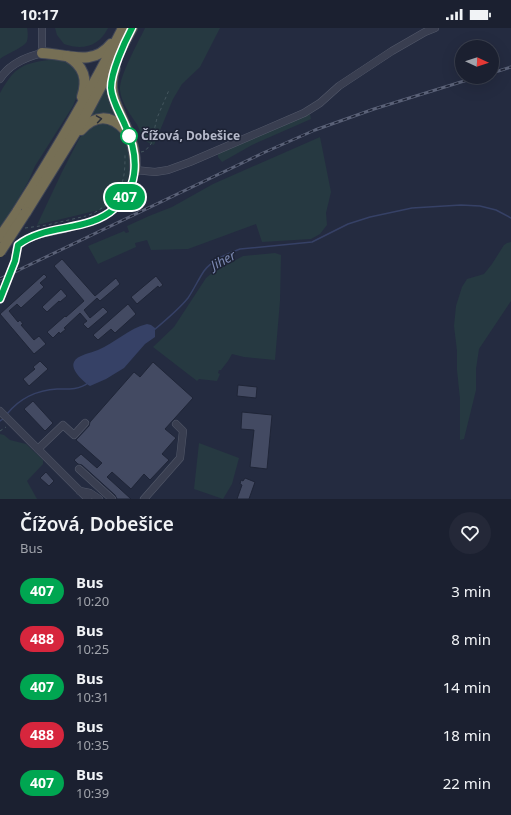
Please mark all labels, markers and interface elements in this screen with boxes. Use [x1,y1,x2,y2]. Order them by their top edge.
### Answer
text: 10:17 [20,4,59,24]
north arrow [455,40,499,84]
map controls [455,40,499,84]
one-way arrow [96,115,102,124]
marker: Čížová, Dobešice [120,127,138,145]
place label: Čížová, Dobešice [141,127,240,144]
line badge: 407 [102,184,148,210]
text: 407 [113,187,137,206]
water label: Jiher [205,246,239,275]
text: Čížová, Dobešice [20,511,174,537]
button: heart [449,512,491,554]
text: Bus [20,539,43,557]
text: Bus [76,572,103,592]
text: 407 [30,581,54,600]
text: 3 min [451,581,491,601]
text: 10:20 [76,592,109,610]
text: Bus [76,620,103,640]
text: 488 [30,629,54,648]
text: 8 min [451,629,491,649]
text: 10:25 [76,640,109,658]
text: Bus [76,668,103,688]
text: 407 [30,677,54,696]
text: 14 min [443,677,491,697]
text: 10:31 [76,688,109,706]
text: Bus [76,716,103,736]
text: 488 [30,725,54,744]
text: 18 min [443,725,491,745]
text: 10:35 [76,736,109,754]
text: Bus [76,764,103,784]
text: 407 [30,773,54,792]
text: 22 min [443,773,491,793]
text: 10:39 [76,784,109,802]

